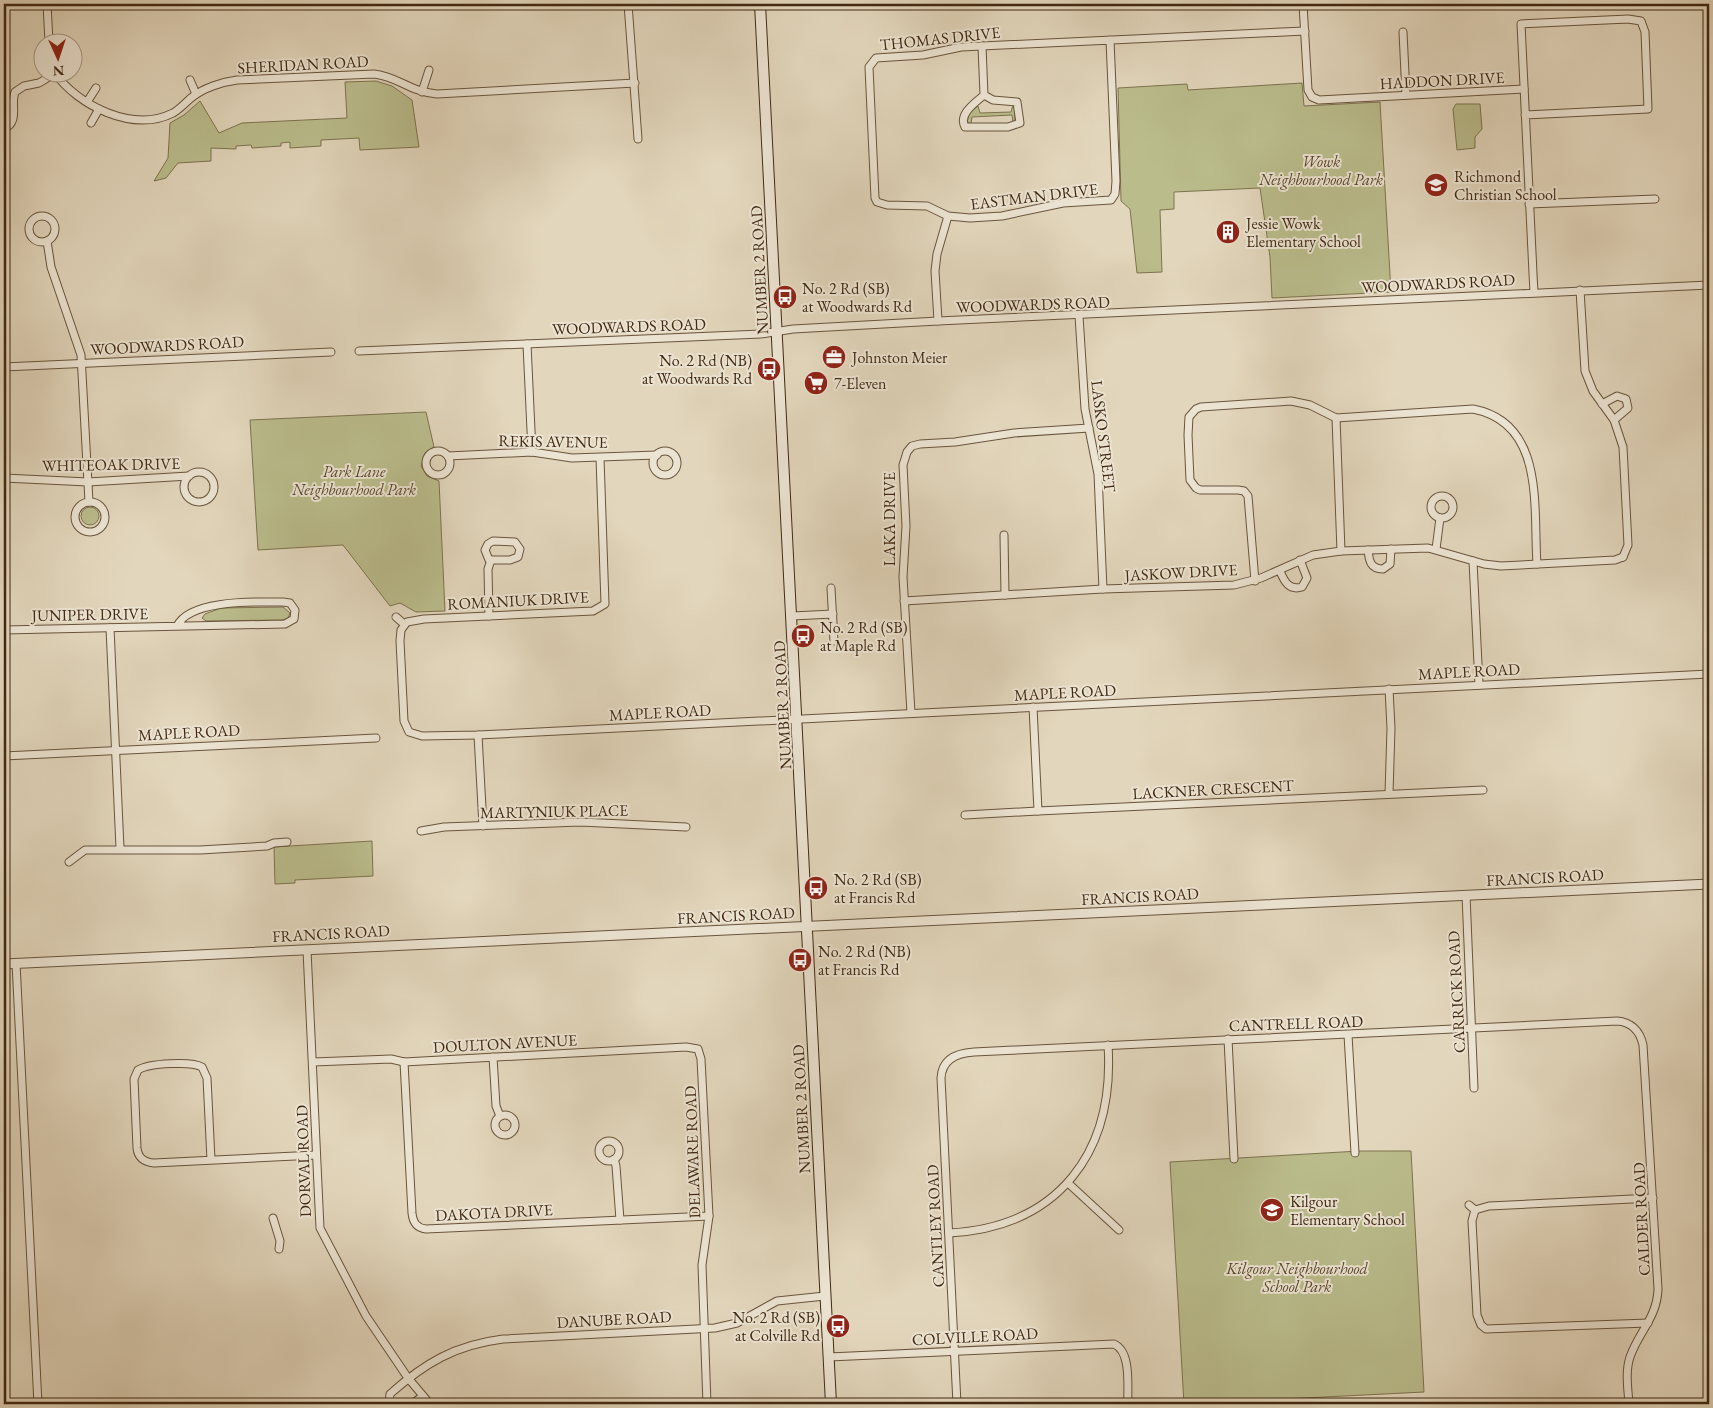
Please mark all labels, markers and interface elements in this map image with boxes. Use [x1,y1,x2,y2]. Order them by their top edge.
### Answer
street label: THOMAS DRIVE [879,22,1001,55]
north arrow [32,32,82,82]
street label: SHERIDAN ROAD [237,51,369,78]
text: N [52,62,65,80]
street label: HADDON DRIVE [1379,67,1505,94]
park label: Wowk Neighbourhood Park [1258,151,1384,190]
place label: Richmond Christian School [1454,166,1557,205]
school or university icon: Richmond Christian School [1423,172,1449,198]
street label: EASTMAN DRIVE [969,178,1099,215]
street label: NUMBER 2 ROAD [746,205,773,335]
place label: Jessie Wowk Elementary School [1244,213,1361,252]
building icon: Jessie Wowk Elementary School [1215,219,1241,245]
street label: WOODWARDS ROAD [1361,269,1516,298]
place label: No. 2 Rd (SB) at Woodwards Rd [802,278,913,317]
bus stop icon: No. 2 Rd (SB) at Woodwards Rd [772,284,798,310]
street label: WOODWARDS ROAD [956,291,1110,318]
street label: WOODWARDS ROAD [552,313,706,340]
street label: WOODWARDS ROAD [90,331,245,360]
office icon: Johnston Meier [821,344,847,370]
place label: Johnston Meier [850,347,948,368]
place label: No. 2 Rd (NB) at Woodwards Rd [642,350,753,389]
bus stop icon: No. 2 Rd (NB) at Woodwards Rd [756,356,782,382]
supermarket icon: 7-Eleven [803,370,829,396]
place label: 7-Eleven [834,373,887,394]
street label: LASKO STREET [1086,379,1121,493]
street label: REKIS AVENUE [498,430,608,453]
street label: WHITEOAK DRIVE [42,453,180,476]
park label: Park Lane Neighbourhood Park [291,461,417,500]
street label: LAKA DRIVE [879,472,900,566]
street label: JASKOW DRIVE [1122,559,1238,586]
street label: ROMANIUK DRIVE [447,586,589,615]
street label: JUNIPER DRIVE [30,603,148,626]
place label: No. 2 Rd (SB) at Maple Rd [820,617,908,656]
bus stop icon: No. 2 Rd (SB) at Maple Rd [790,623,816,649]
street label: NUMBER 2 ROAD [769,640,796,770]
street label: MAPLE ROAD [1417,658,1521,685]
street label: MAPLE ROAD [1013,679,1117,706]
street label: MAPLE ROAD [608,699,712,726]
street label: MAPLE ROAD [137,719,241,746]
street label: LACKNER CRESCENT [1132,775,1294,804]
street label: MARTYNIUK PLACE [480,800,628,823]
street label: FRANCIS ROAD [1486,864,1604,891]
place label: No. 2 Rd (SB) at Francis Rd [834,869,922,908]
bus stop icon: No. 2 Rd (SB) at Francis Rd [803,875,829,901]
street label: FRANCIS ROAD [1081,883,1199,910]
street label: FRANCIS ROAD [677,902,795,929]
street label: FRANCIS ROAD [272,920,390,947]
street label: CARRICK ROAD [1443,930,1470,1054]
place label: No. 2 Rd (NB) at Francis Rd [818,941,911,980]
bus stop icon: No. 2 Rd (NB) at Francis Rd [787,947,813,973]
street label: CANTRELL ROAD [1228,1011,1364,1036]
street label: DOULTON AVENUE [433,1029,578,1058]
street label: NUMBER 2 ROAD [788,1044,815,1174]
street label: DELAWARE ROAD [680,1085,705,1219]
street label: DORVAL ROAD [291,1104,316,1218]
street label: CALDER ROAD [1628,1162,1655,1276]
street label: CANTLEY ROAD [922,1164,949,1288]
place label: Kilgour Elementary School [1290,1191,1405,1230]
school or university icon: Kilgour Elementary School [1259,1197,1285,1223]
street label: DAKOTA DRIVE [435,1199,553,1226]
park label: Kilgour Neighbourhood School Park [1225,1258,1369,1297]
street label: DANUBE ROAD [556,1306,672,1333]
place label: No. 2 Rd (SB) at Colville Rd [732,1307,821,1346]
bus stop icon: No. 2 Rd (SB) at Colville Rd [825,1313,851,1339]
street label: COLVILLE ROAD [911,1323,1039,1350]

